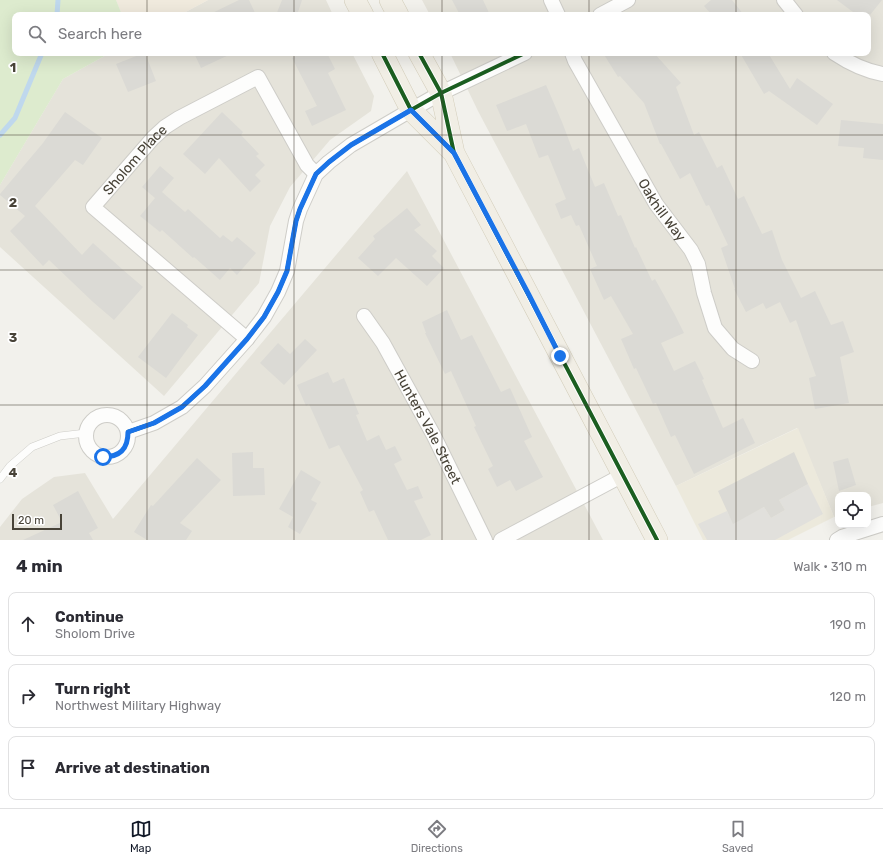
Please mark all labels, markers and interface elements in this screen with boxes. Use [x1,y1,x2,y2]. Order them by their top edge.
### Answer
search box [12,12,871,56]
icon: search [26,23,48,45]
text: Search here [58,25,142,43]
text: 1 [10,60,16,75]
street label: Sholom Place [99,121,171,199]
street label: Oakhill Way [634,176,689,245]
text: 2 [9,195,17,210]
text: 3 [9,330,18,345]
route end [551,347,569,365]
street label: Hunters Vale Street [390,367,464,487]
route start [94,448,112,466]
text: 4 [9,465,18,480]
map controls [835,492,871,528]
button: locate [835,492,871,528]
scale bar [12,512,62,531]
text: 20 m [18,514,44,527]
text: 4 min [16,556,63,576]
text: Walk · 310 m [793,559,867,574]
text: Continue [55,608,124,626]
icon: ahead [17,613,39,635]
text: 190 m [830,617,866,632]
text: Sholom Drive [55,626,135,641]
text: Turn right [55,680,130,698]
icon: right [17,685,39,707]
text: 120 m [830,689,866,704]
text: Northwest Military Highway [55,698,221,713]
icon: arrive [17,757,39,779]
text: Arrive at destination [55,759,210,777]
tab: Map [130,818,152,855]
tab: Directions [411,818,463,855]
tab: Saved [722,818,753,855]

